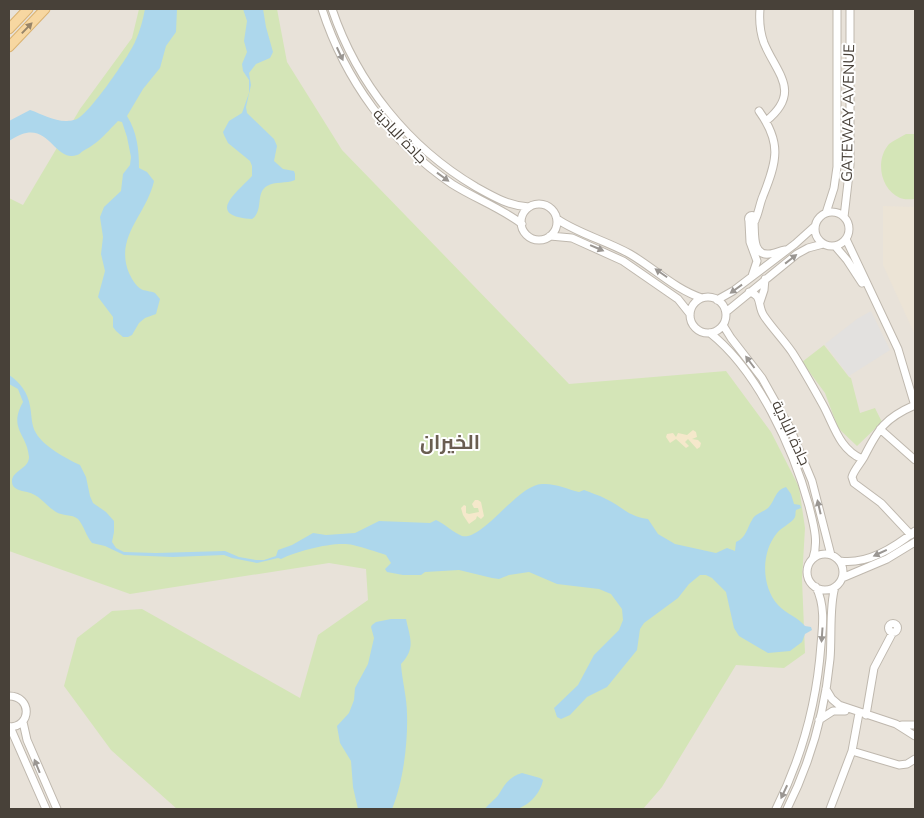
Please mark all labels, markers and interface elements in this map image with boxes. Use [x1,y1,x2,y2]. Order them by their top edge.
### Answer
one-way arrow [21,23,33,35]
street label: GATEWAY AVENUE [837,44,858,182]
one-way arrow [336,47,344,61]
street label: جادة البادية [369,104,431,167]
one-way arrow [436,172,450,182]
one-way arrow [590,245,604,253]
one-way arrow [784,254,797,265]
one-way arrow [654,269,667,279]
one-way arrow [729,284,743,294]
one-way arrow [744,356,755,369]
street label: جادة البادية [768,397,815,468]
district label: الخيران [420,429,480,454]
one-way arrow [815,500,823,515]
one-way arrow [873,549,887,557]
one-way arrow [818,627,826,643]
one-way arrow [33,759,41,773]
one-way arrow [780,784,789,799]

